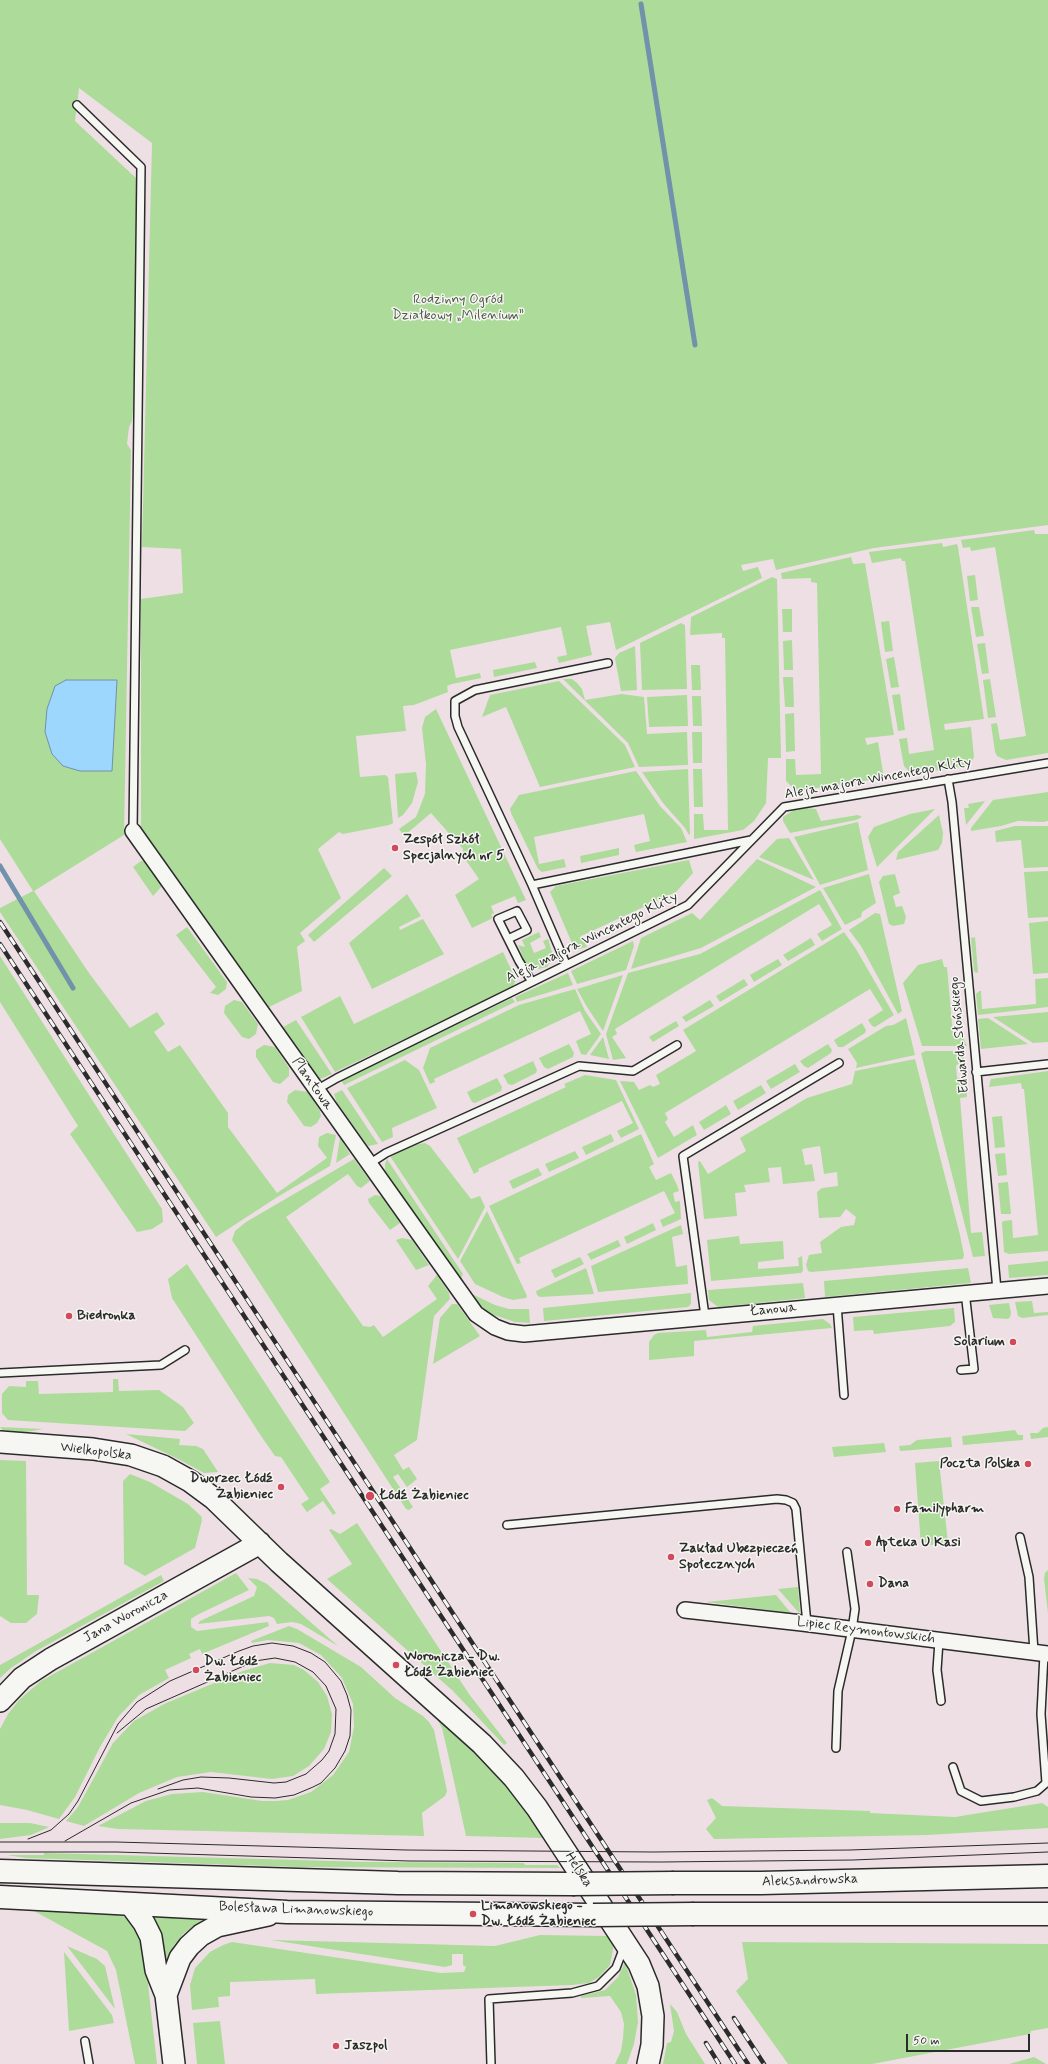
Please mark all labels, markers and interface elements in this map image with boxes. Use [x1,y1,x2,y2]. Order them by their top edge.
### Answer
park label: Rodzinny Ogród Działkowy „Milenium” [392,292,524,324]
street label: Aleja majora Wincentego Klity [783,754,973,804]
place label: Zespół Szkół Specjalnych nr 5 [403,832,504,864]
marker: Zespół Szkół Specjalnych nr 5 [390,843,400,853]
street label: Aleja majora Wincentego Klity [503,889,681,987]
street label: Edwarda Słońskiego [947,976,973,1094]
street label: Plantowa [288,1054,336,1114]
street label: Łanowa [749,1300,797,1320]
place label: Biedronka [77,1308,136,1324]
marker: Biedronka [64,1311,74,1321]
place label: Solarium [954,1334,1005,1350]
marker: Solarium [1008,1337,1018,1347]
street label: Wielkopolska [59,1439,133,1465]
place label: Poczta Polska [940,1456,1020,1472]
marker: Poczta Polska [1023,1459,1033,1469]
place label: Dworzec Łódź Żabieniec [190,1471,273,1504]
marker: Dworzec Łódź Żabieniec [276,1482,286,1492]
place label: Łódź Żabieniec [379,1488,469,1504]
marker: Łódź Żabieniec [364,1490,376,1502]
place label: Familypharm [905,1501,984,1517]
marker: Familypharm [892,1504,902,1514]
place label: Apteka U Kasi [876,1535,961,1551]
marker: Apteka U Kasi [863,1538,873,1548]
place label: Zakład Ubezpieczeń Społecznych [679,1541,798,1574]
marker: Zakład Ubezpieczeń Społecznych [666,1552,676,1562]
place label: Dana [878,1576,909,1592]
marker: Dana [865,1579,875,1589]
street label: Jana Woronicza [81,1587,171,1647]
street label: Lipiec Reymontowskich [796,1614,936,1648]
place label: Woronicza - Dw. Łódź Żabieniec [404,1649,500,1682]
place label: Dw. Łódź Żabieniec [204,1654,261,1686]
marker: Woronicza - Dw. Łódź Żabieniec [391,1660,401,1670]
marker: Dw. Łódź Żabieniec [191,1665,201,1675]
street label: Helska [560,1849,596,1891]
street label: Aleksandrowska [762,1871,858,1891]
place label: Limanowskiego - Dw. Łódź Żabieniec [481,1898,596,1930]
street label: Bolesława Limanowskiego [219,1899,373,1921]
marker: Limanowskiego - Dw. Łódź Żabieniec [468,1909,478,1919]
scale bar [908,2026,1032,2052]
text: 50 m [913,2033,940,2049]
place label: Jaszpol [344,2038,387,2054]
marker: Jaszpol [331,2041,341,2051]

